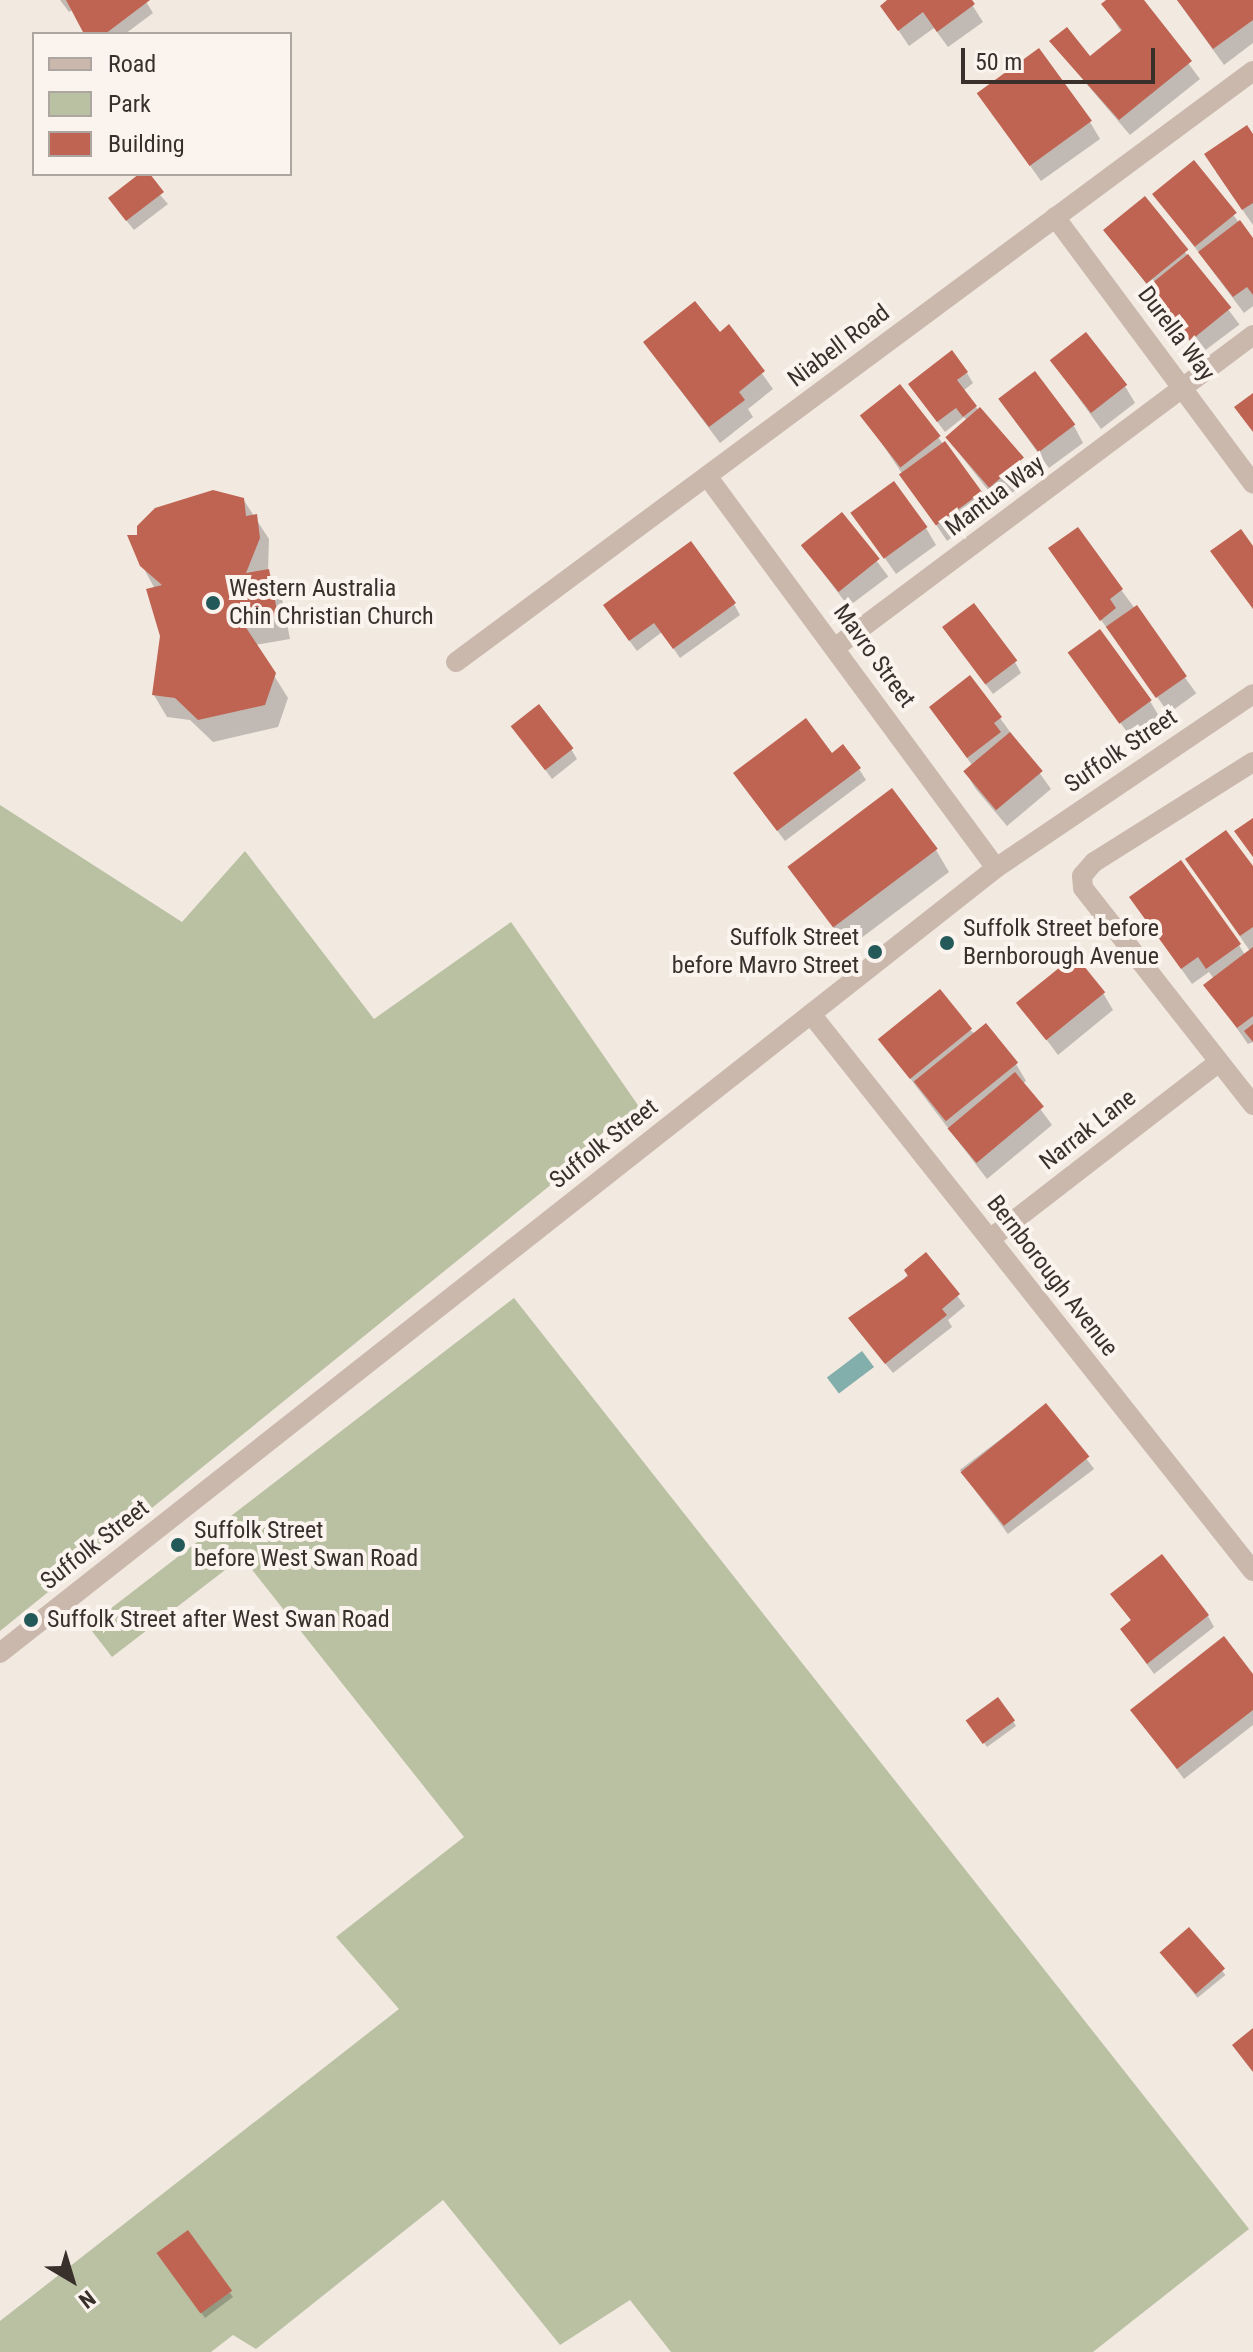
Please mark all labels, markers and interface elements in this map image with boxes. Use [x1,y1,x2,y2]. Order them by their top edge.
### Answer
legend [32,32,292,176]
scale bar [965,32,1159,82]
text: 50 m [975,48,1022,76]
text: Road [108,50,156,78]
text: Park [108,90,151,118]
text: Building [108,130,185,158]
street label: Durella Way [1131,281,1221,387]
street label: Niabell Road [783,298,895,394]
street label: Mantua Way [940,450,1050,542]
place label: Western Australia Chin Christian Church [229,575,434,631]
marker: Western Australia Chin Christian Church [204,594,222,612]
street label: Mavro Street [827,599,921,713]
street label: Suffolk Street [1059,703,1183,799]
place label: Suffolk Street before Bernborough Avenue [963,915,1159,971]
place label: Suffolk Street before Mavro Street [672,924,859,980]
marker: Suffolk Street before Bernborough Avenue [938,934,956,952]
marker: Suffolk Street before Mavro Street [866,943,884,961]
street label: Narrak Lane [1034,1084,1142,1176]
street label: Suffolk Street [544,1093,664,1195]
street label: Bernborough Avenue [980,1190,1124,1362]
street label: Suffolk Street [35,1494,155,1596]
place label: Suffolk Street before West Swan Road [194,1517,418,1573]
marker: Suffolk Street before West Swan Road [169,1536,187,1554]
place label: Suffolk Street after West Swan Road [47,1606,390,1634]
marker: Suffolk Street after West Swan Road [22,1611,40,1629]
north arrow [32,2240,112,2320]
text: N [74,2285,100,2313]

